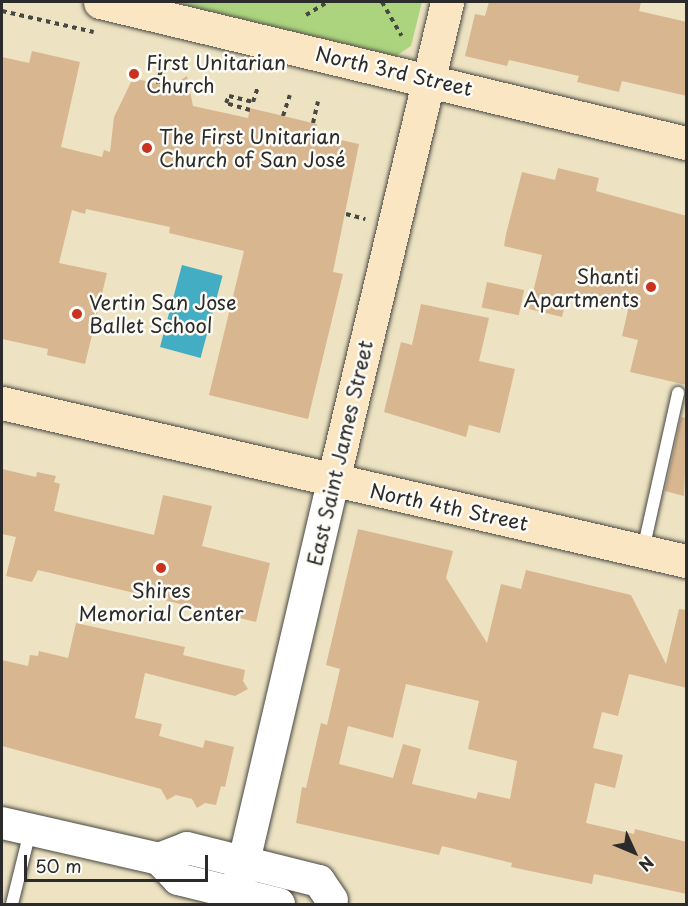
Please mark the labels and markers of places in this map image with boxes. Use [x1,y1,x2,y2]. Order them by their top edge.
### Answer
place label: First Unitarian Church [146,51,287,98]
marker: First Unitarian Church [127,67,141,81]
place label: The First Unitarian Church of San José [159,124,345,171]
marker: The First Unitarian Church of San José [140,141,154,155]
place label: Shanti Apartments [523,264,639,311]
marker: Shanti Apartments [644,280,658,294]
place label: Vertin San Jose Ballet School [89,290,238,337]
marker: Vertin San Jose Ballet School [70,307,84,321]
marker: Shires Memorial Center [154,561,168,575]
place label: Shires Memorial Center [78,578,244,625]

